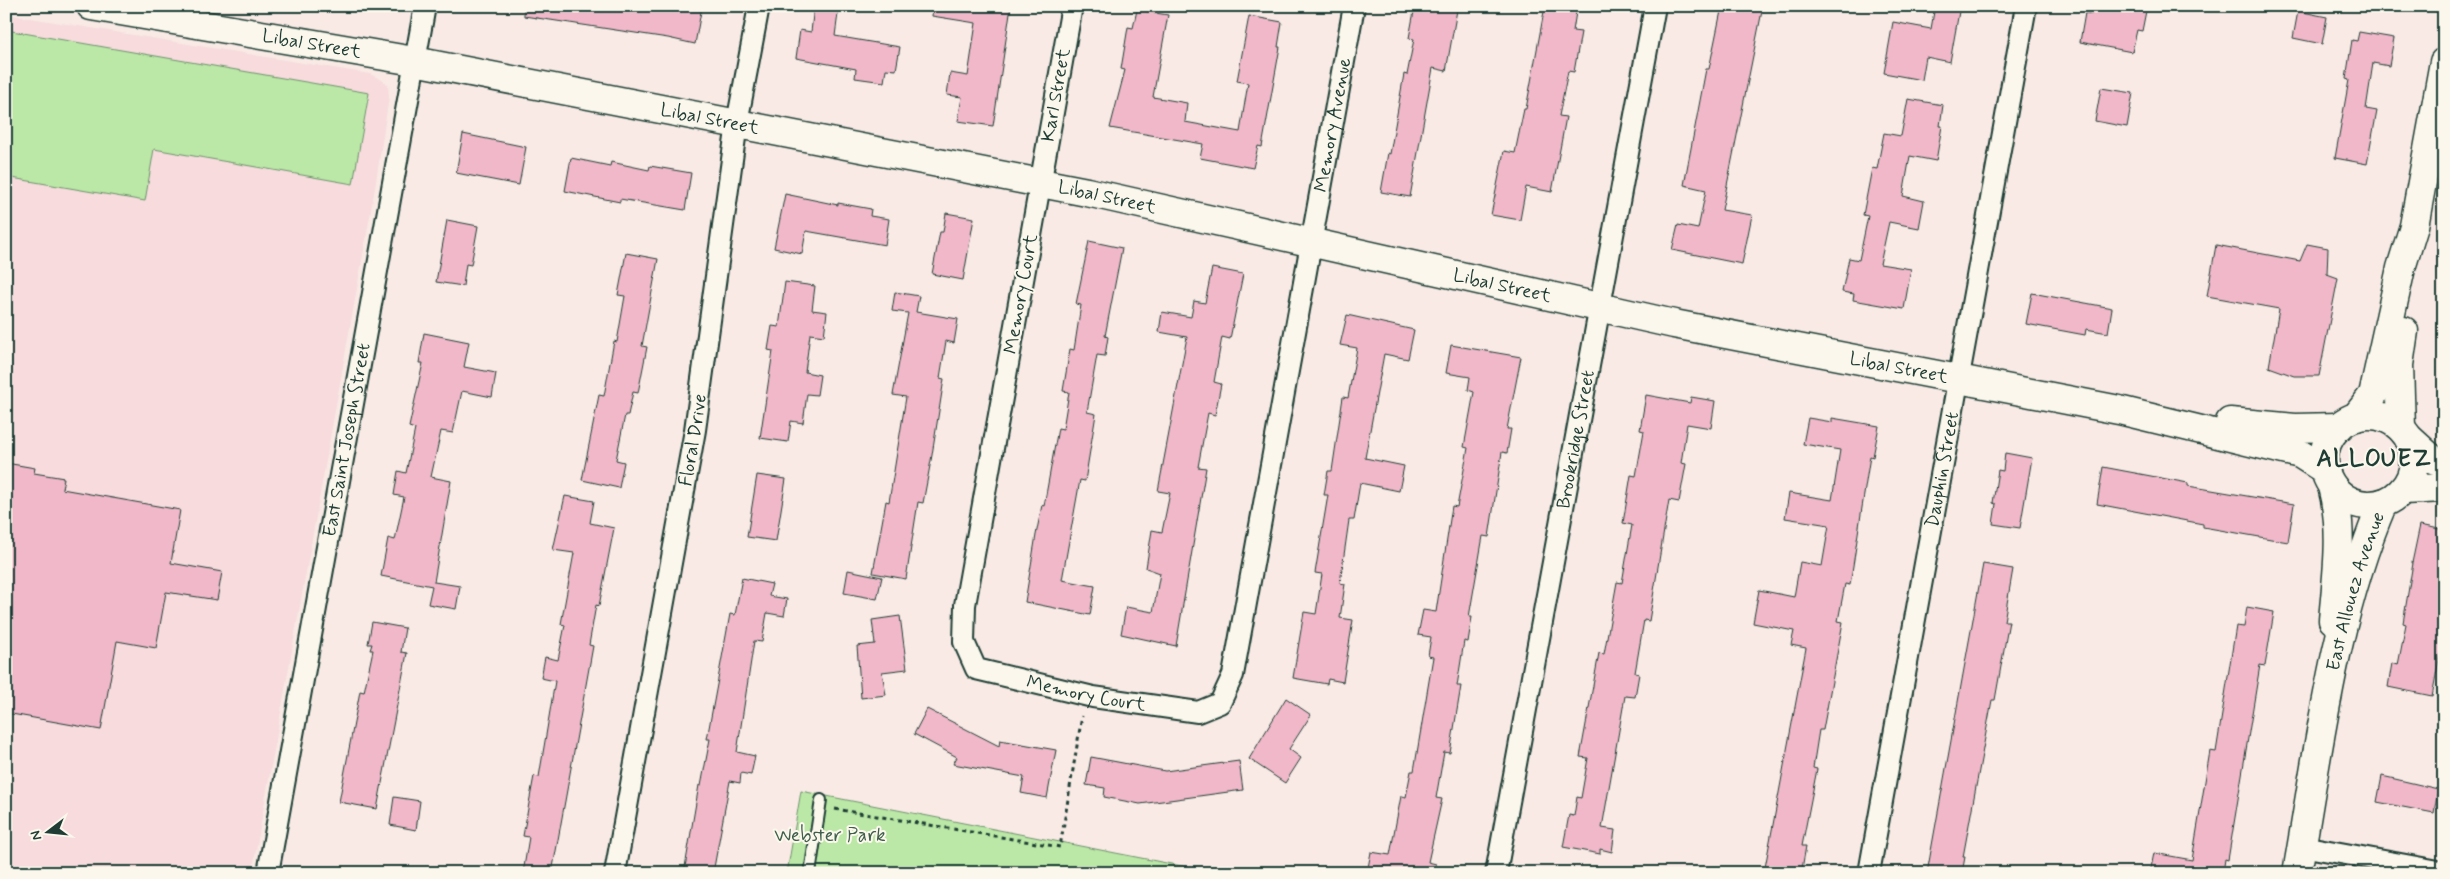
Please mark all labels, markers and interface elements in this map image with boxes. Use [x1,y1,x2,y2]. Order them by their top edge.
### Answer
street label: Libal Street [260,23,363,64]
street label: Karl Street [1035,46,1077,144]
street label: Memory Avenue [1308,56,1357,194]
street label: Libal Street [658,97,761,140]
street label: Libal Street [1056,174,1159,220]
street label: Memory Court [998,232,1045,356]
street label: Libal Street [1451,262,1554,309]
street label: East Saint Joseph Street [317,341,376,539]
street label: Libal Street [1847,346,1950,389]
street label: Brookridge Street [1551,368,1601,511]
street label: Floral Drive [673,392,712,488]
street label: Dauphin Street [1919,410,1965,529]
district label: ALLOUEZ [2317,444,2431,475]
street label: East Allouez Avenue [2320,508,2391,673]
street label: Memory Court [1024,669,1148,717]
north arrow [22,806,72,856]
park label: Webster Park [774,823,886,848]
text: N [27,828,46,842]

